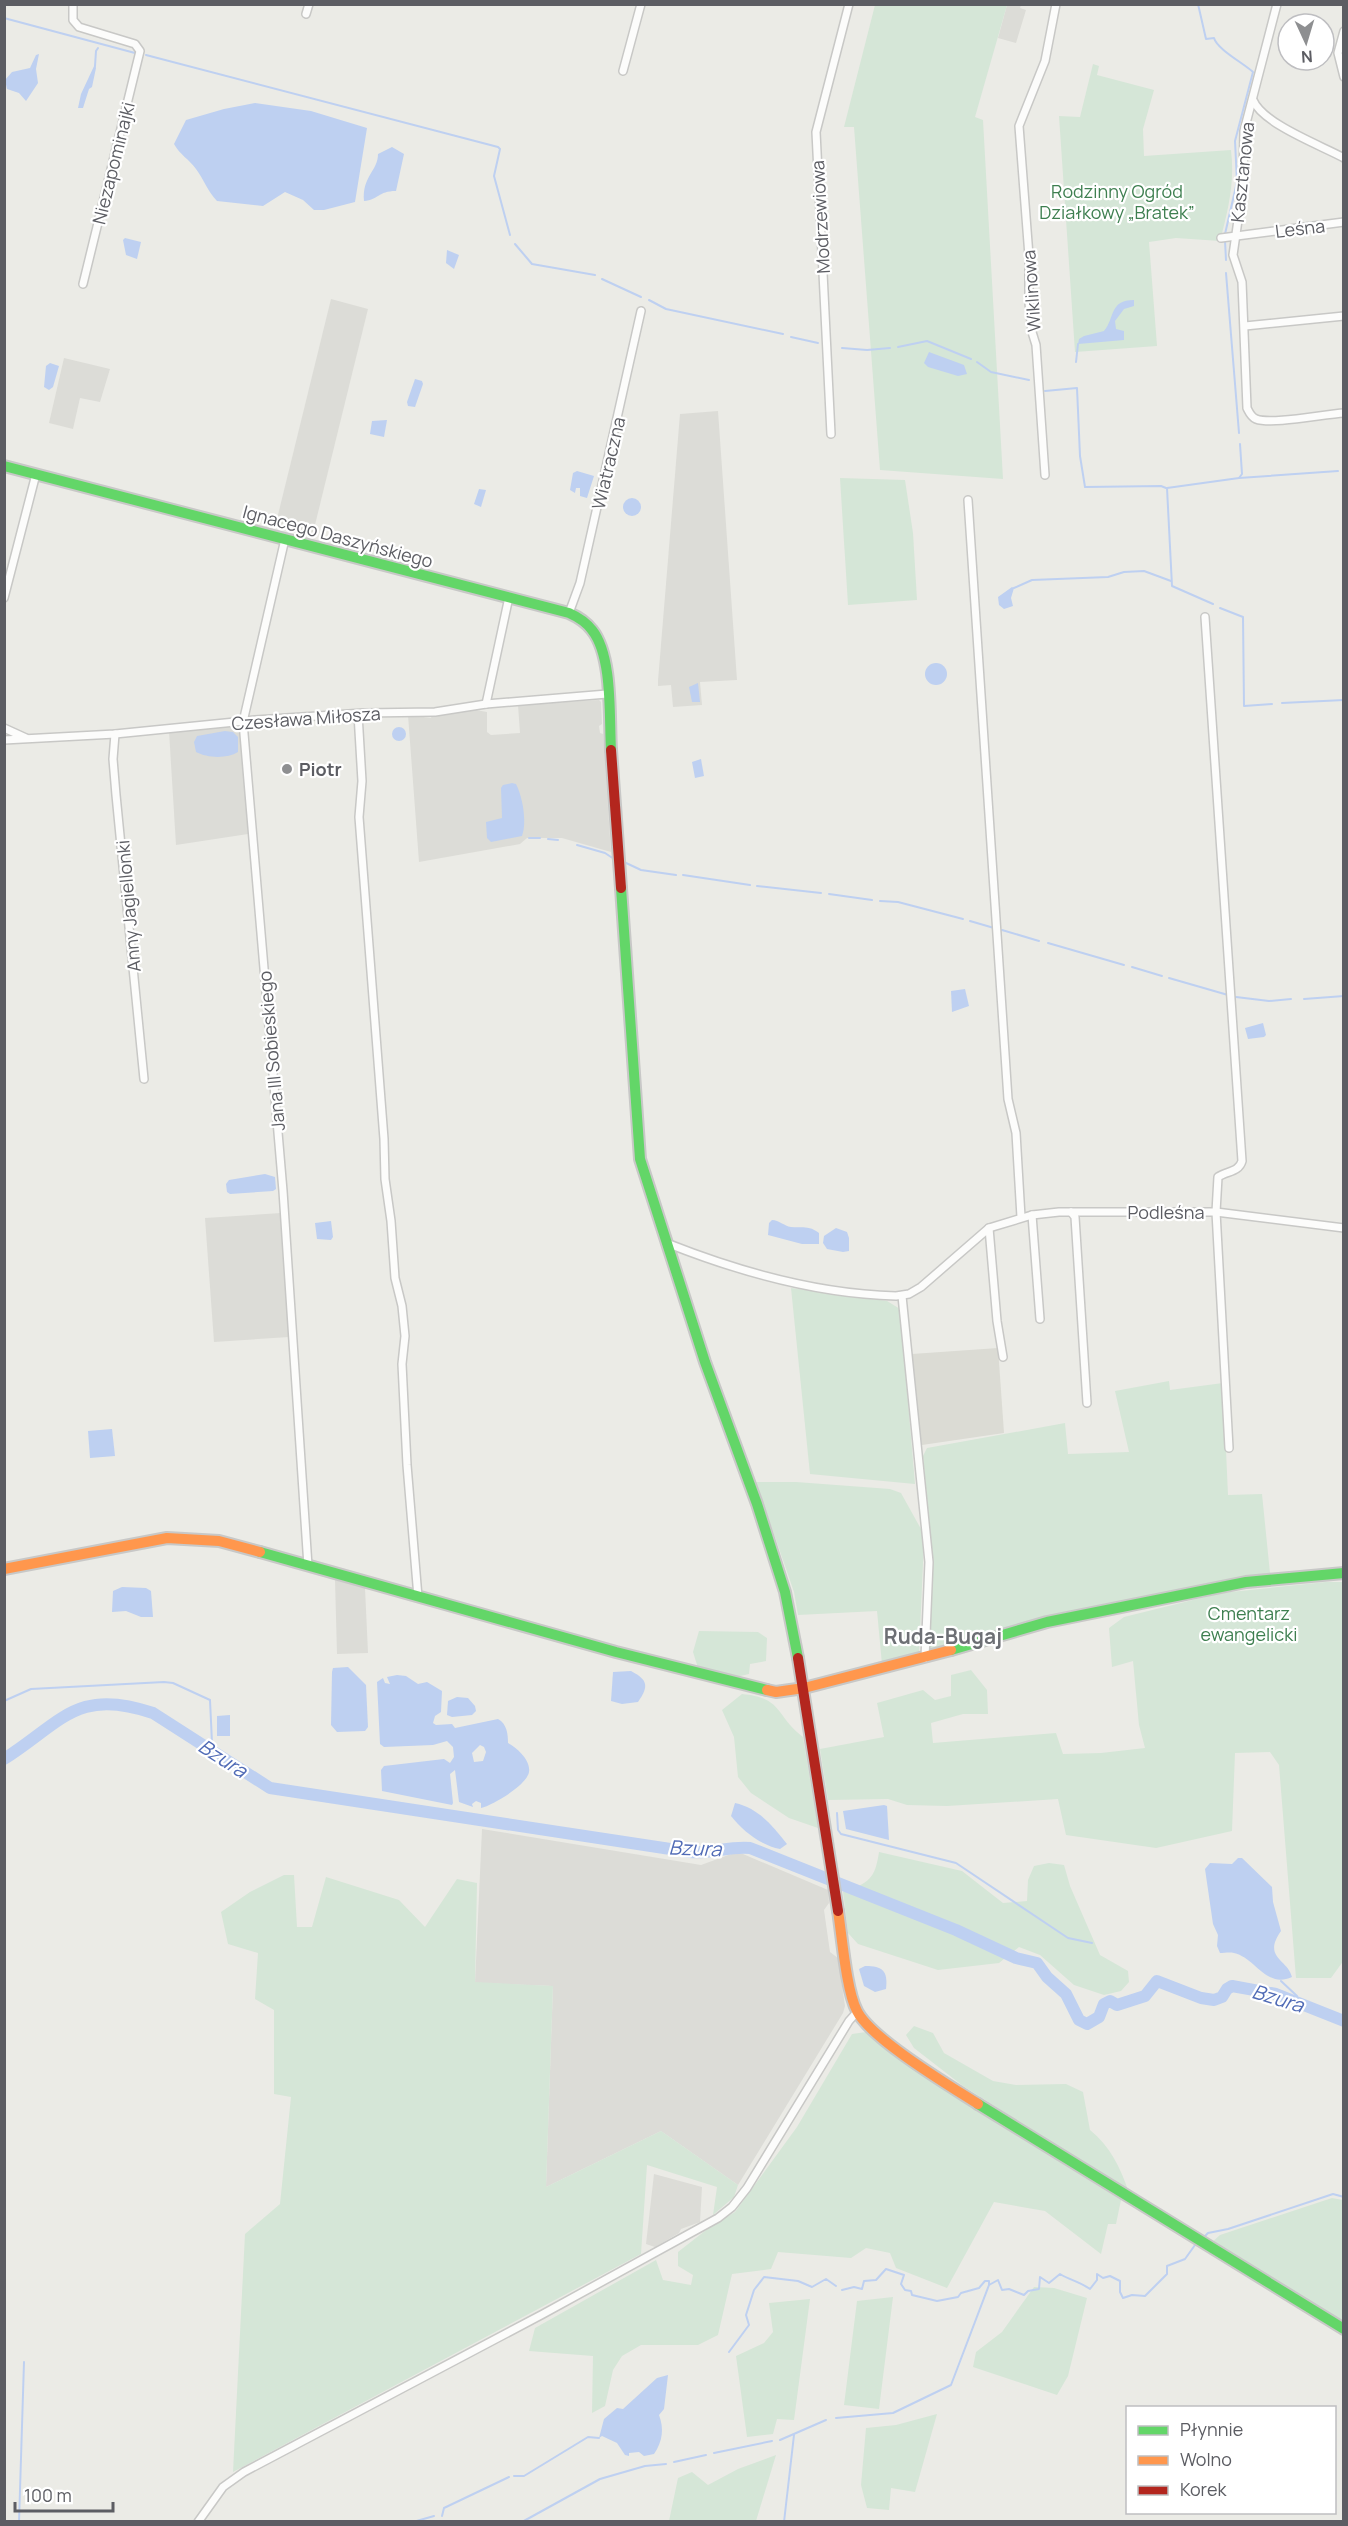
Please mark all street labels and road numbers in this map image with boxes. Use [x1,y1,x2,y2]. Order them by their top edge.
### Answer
street label: Niezapominajki [86,99,140,227]
street label: Kasztanowa [1225,120,1259,224]
street label: Modrzewiowa [805,160,835,274]
street label: Leśna [1274,213,1326,243]
street label: Wiklinowa [1016,249,1046,333]
street label: Wiatraczna [586,414,630,512]
street label: Ignacego Daszyńskiego [240,499,436,573]
street label: Czesława Miłosza [231,701,381,735]
street label: Anny Jagiellonki [110,839,146,973]
street label: Jana III Sobieskiego [252,970,290,1132]
street label: Podleśna [1128,1200,1205,1224]

